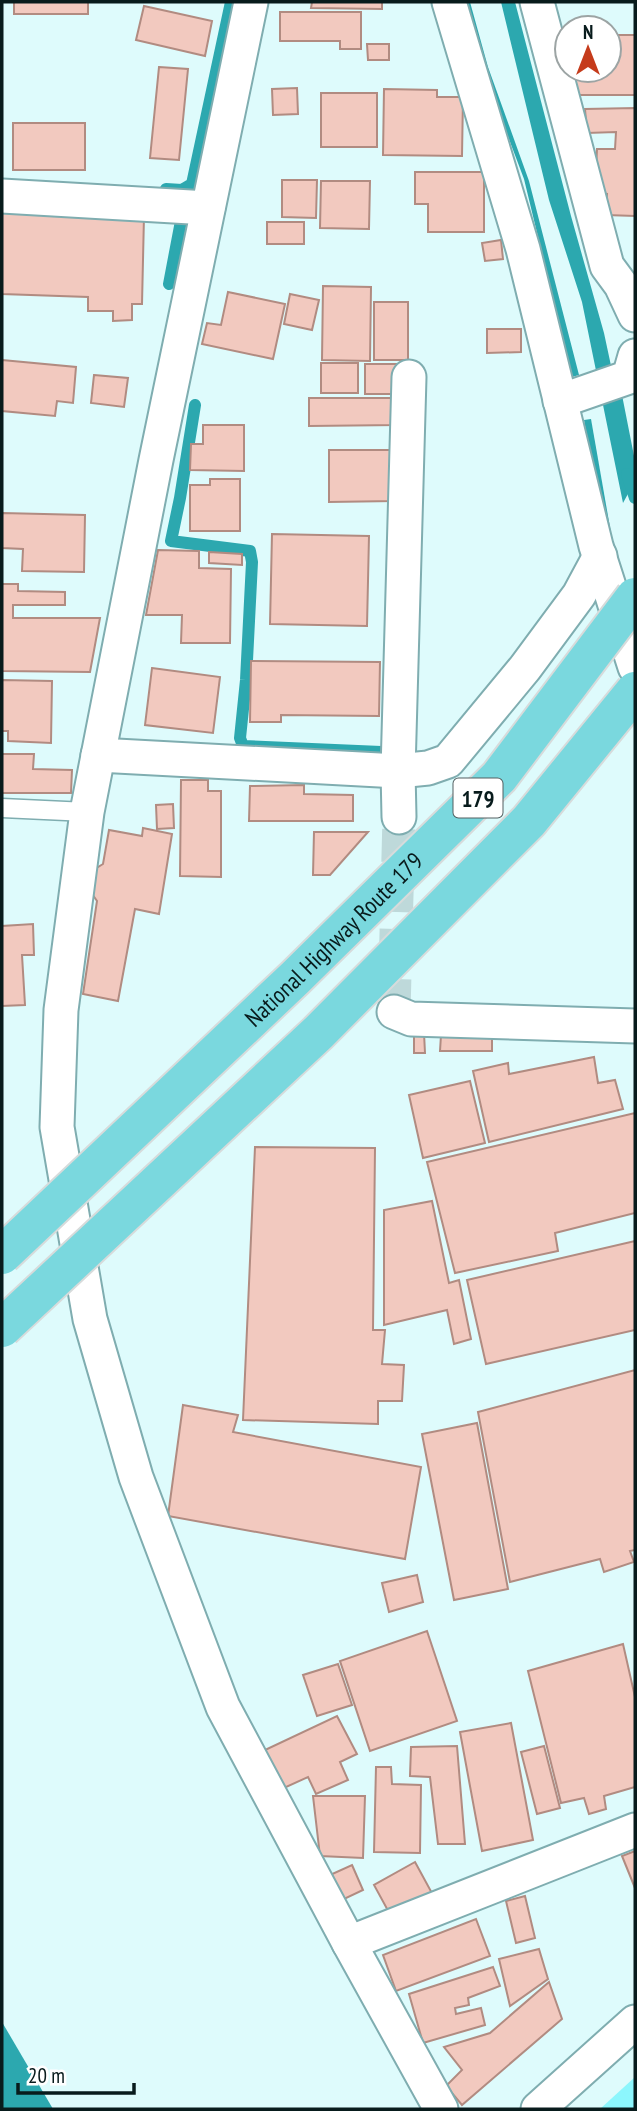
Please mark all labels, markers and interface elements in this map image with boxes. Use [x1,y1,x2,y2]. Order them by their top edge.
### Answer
north arrow [553,14,623,84]
text: N [583,20,593,44]
road number: 179 [454,778,503,818]
street label: National Highway Route 179 [238,845,429,1033]
scale bar [18,2052,133,2096]
text: 20 m [28,2062,65,2089]

